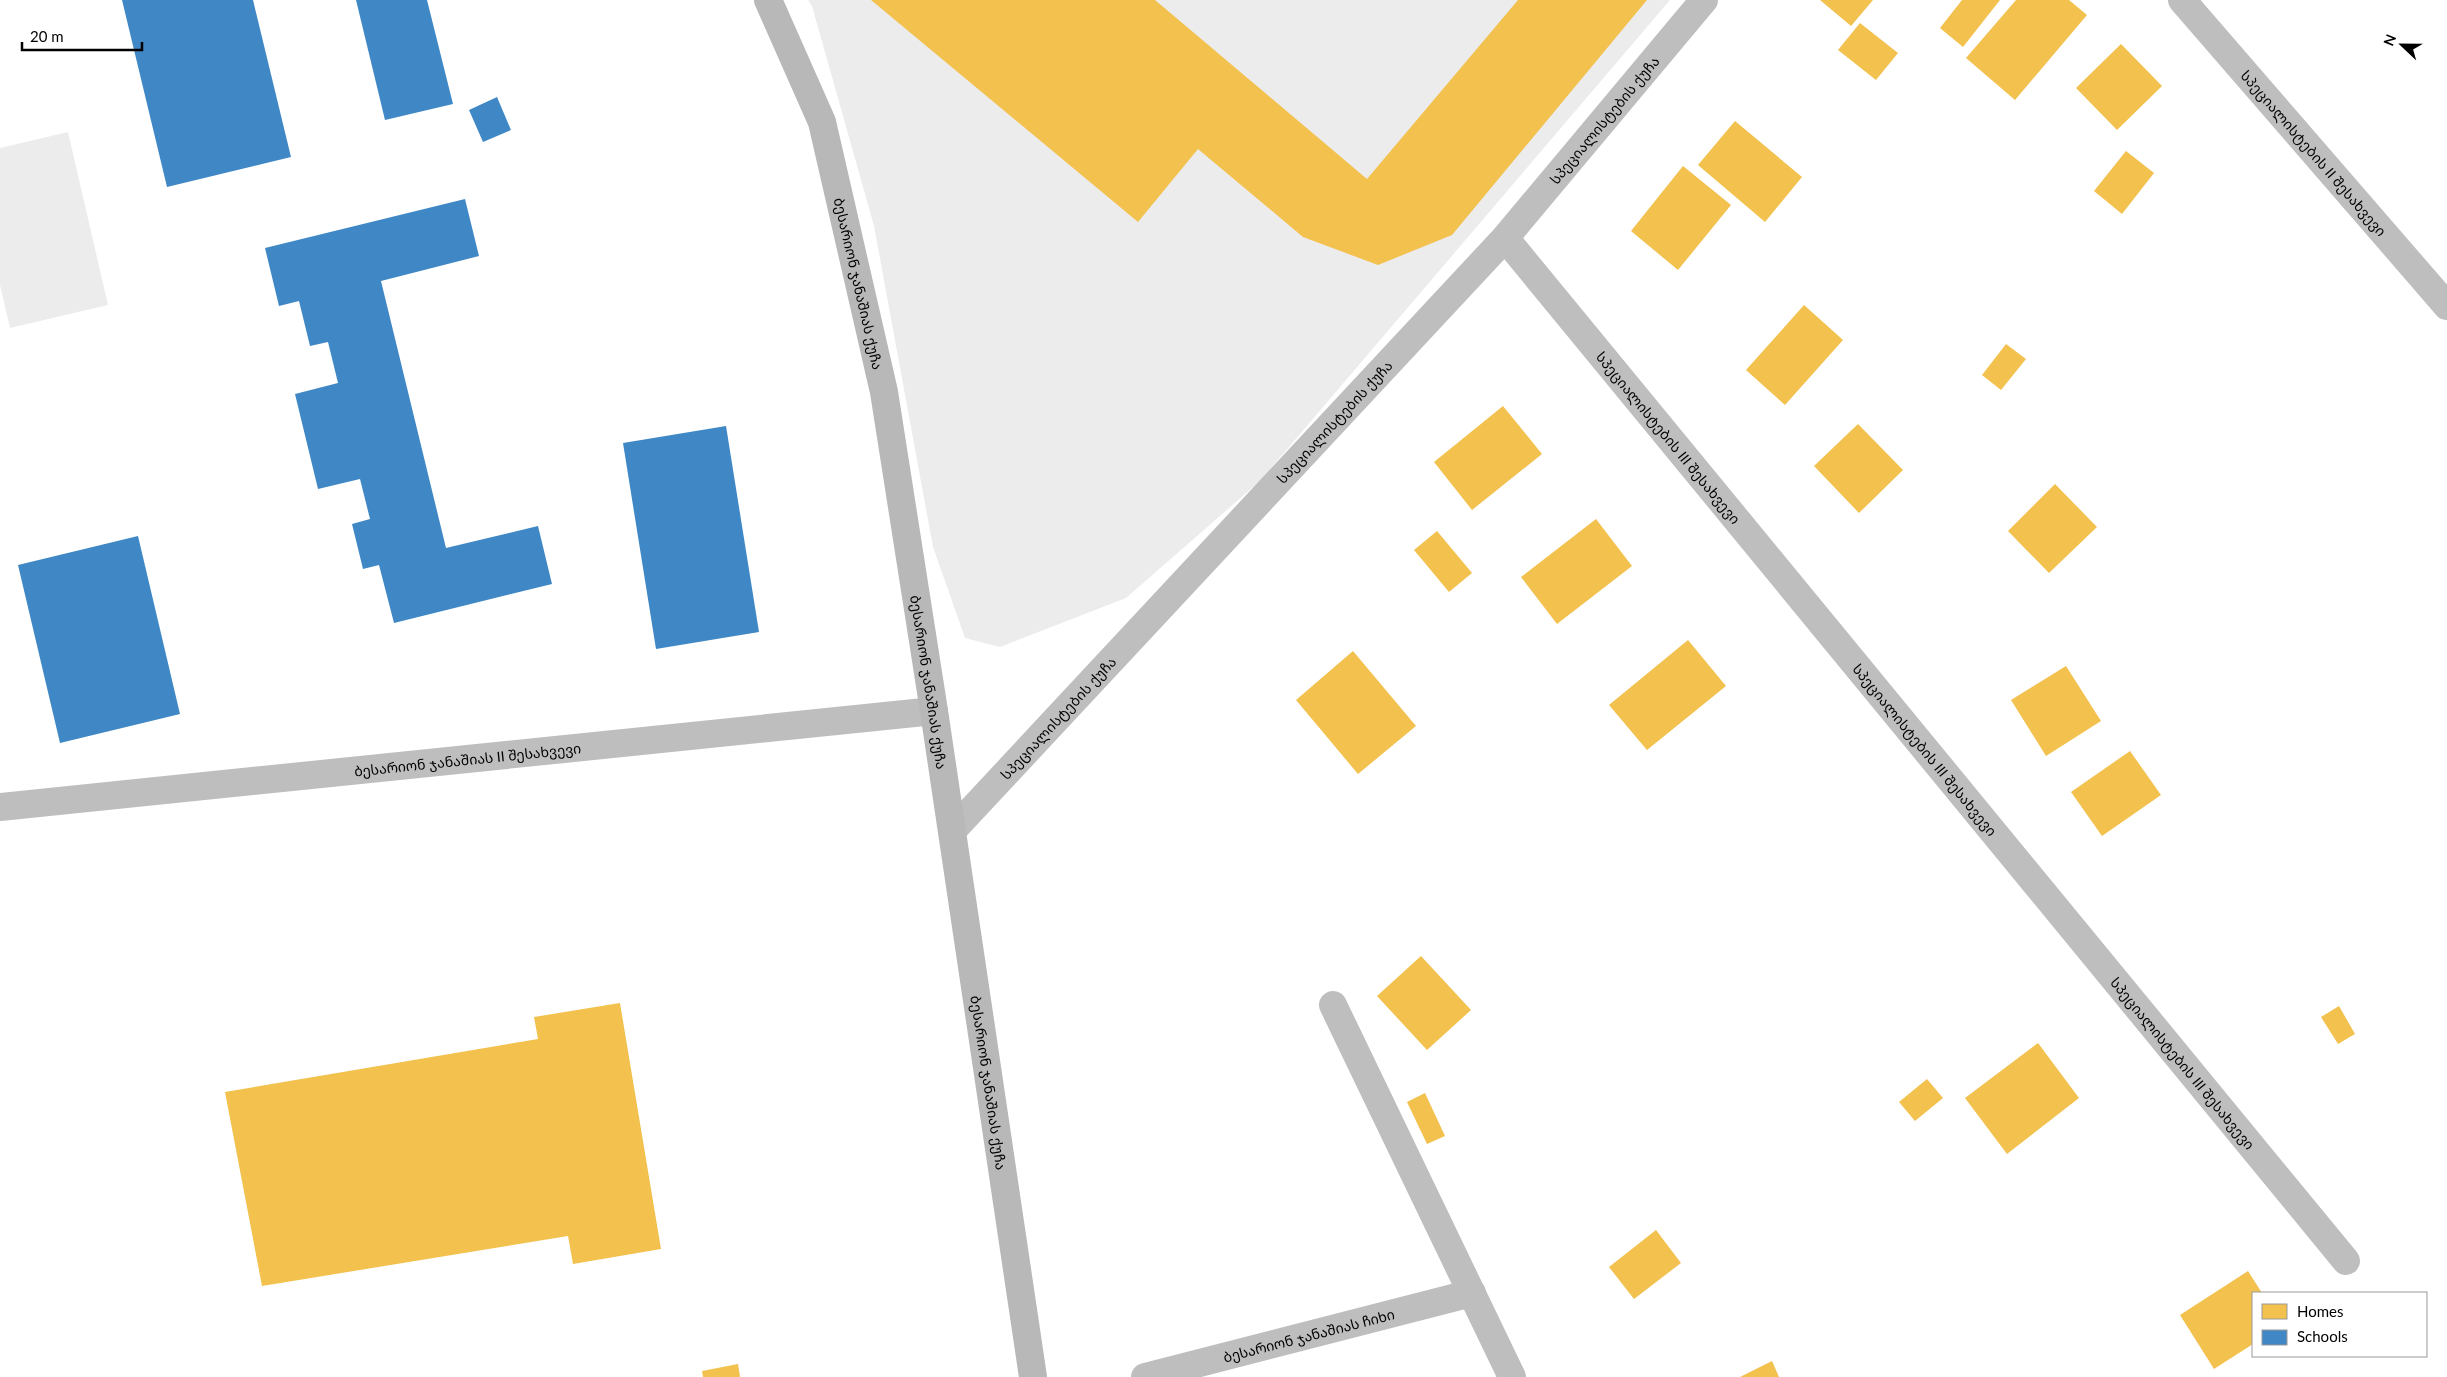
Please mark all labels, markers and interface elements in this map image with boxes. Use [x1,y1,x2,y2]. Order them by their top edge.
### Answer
scale bar [22,20,142,52]
north arrow [2377,20,2427,70]
text: 20 m [30,27,64,45]
text: N [2380,32,2399,48]
street label: სპეციალისტების ქუჩა [1546,52,1662,187]
street label: სპეციალისტების II შესახვევი [2238,66,2391,239]
street label: ბესარიონ ჯანაშიას ქუჩა [831,196,887,371]
street label: სპეციალისტების III შესახვევი [1593,348,1744,527]
street label: სპეციალისტების ქუჩა [1273,357,1395,486]
street label: ბესარიონ ჯანაშიას ქუჩა [907,594,951,770]
street label: სპეციალისტების ქუჩა [996,653,1119,783]
street label: სპეციალისტების III შესახვევი [1850,660,2001,839]
street label: ბესარიონ ჯანაშიას II შესახვევი [353,739,582,779]
street label: სპეციალისტების III შესახვევი [2108,974,2259,1152]
street label: ბესარიონ ჯანაშიას ქუჩა [968,994,1011,1171]
legend [2252,1292,2427,1357]
text: Homes [2297,1302,2343,1320]
street label: ბესარიონ ჯანაშიას ჩიხი [1221,1305,1396,1365]
text: Schools [2297,1327,2348,1345]

